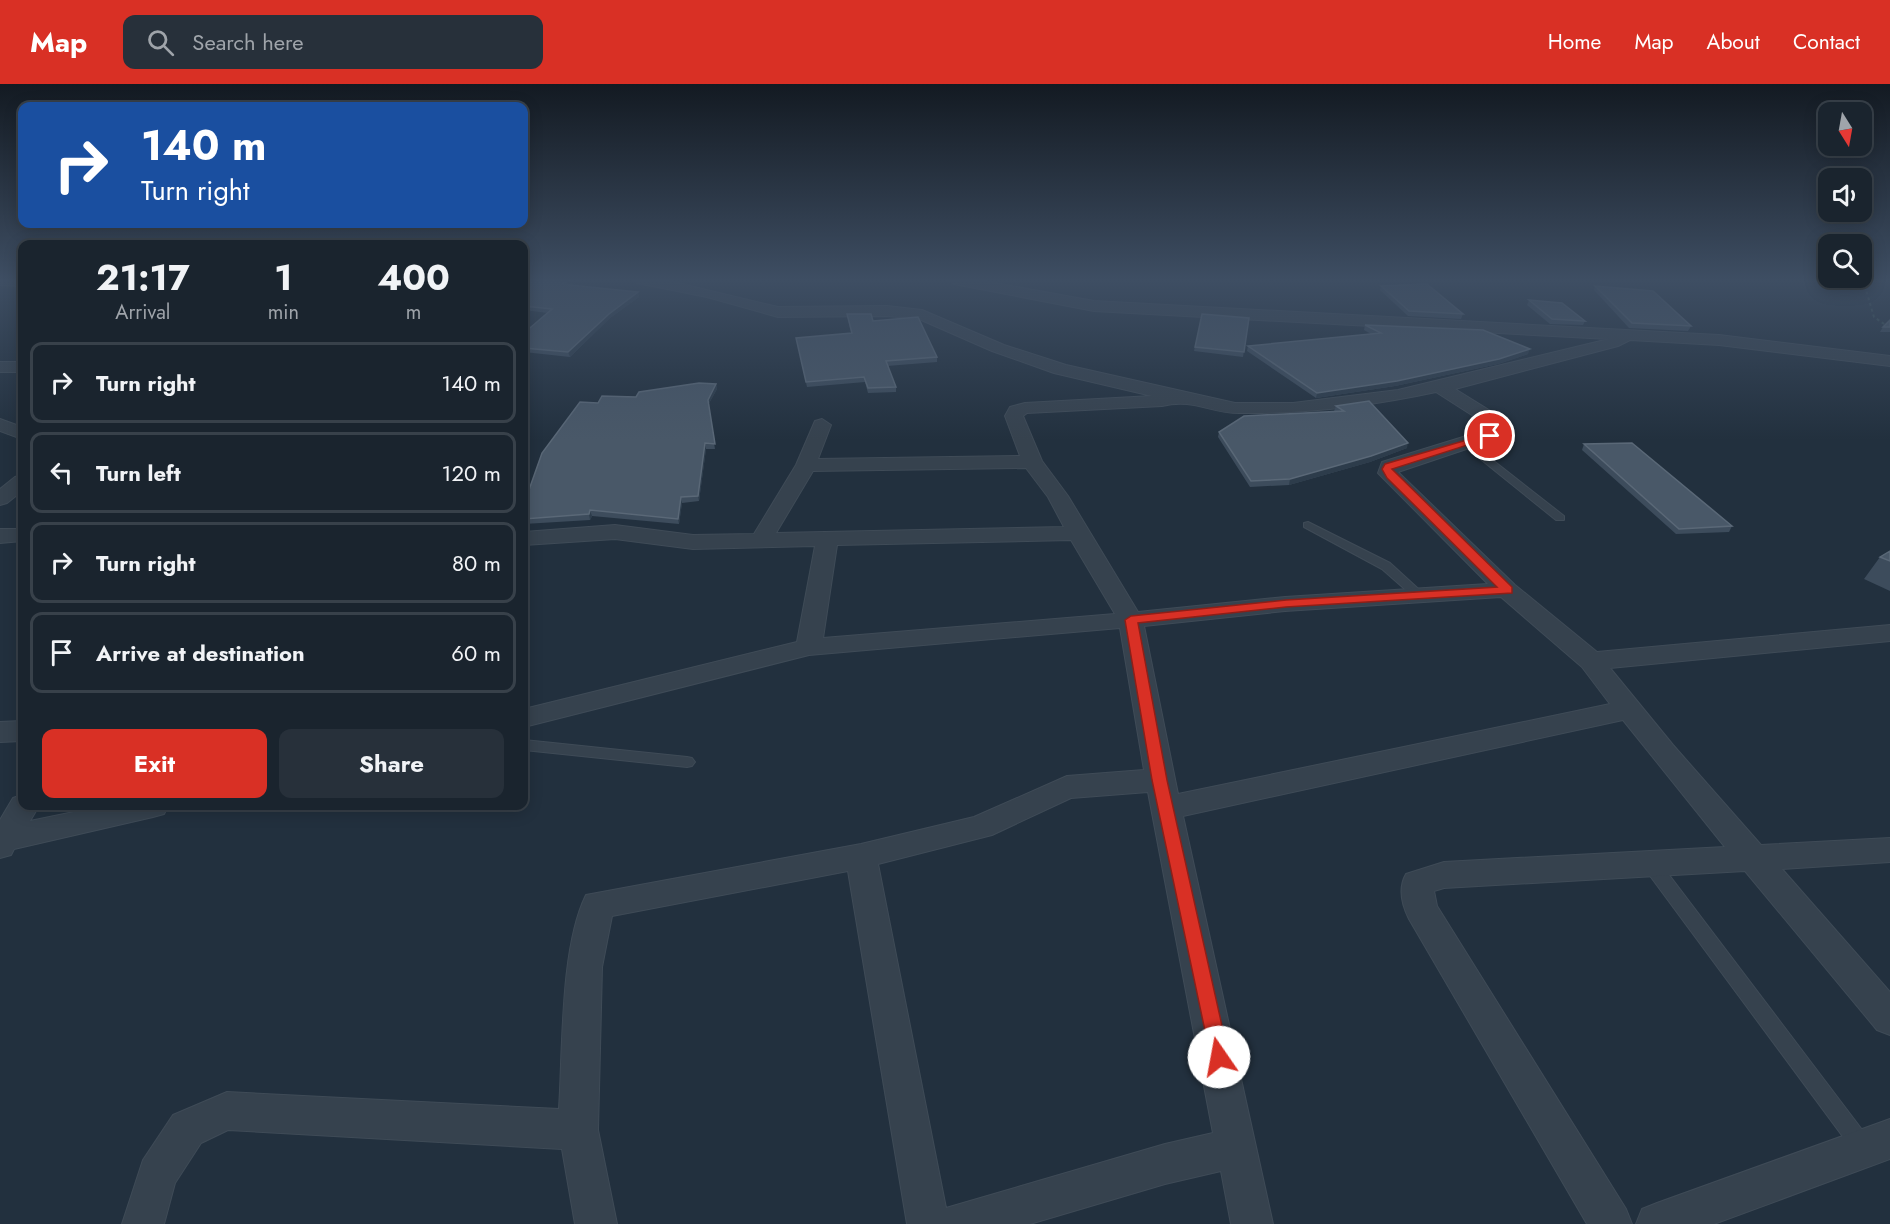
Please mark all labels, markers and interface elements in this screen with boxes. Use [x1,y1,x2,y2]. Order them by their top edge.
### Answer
search box [123,15,543,69]
text: Map [30,22,87,63]
icon: search [144,26,177,59]
text: Search here [192,26,304,58]
text: Home [1548,27,1601,57]
text: Map [1634,27,1674,57]
text: About [1707,27,1760,57]
text: Contact [1793,27,1860,57]
north arrow [1818,102,1872,156]
map controls [1818,102,1872,288]
text: 140 m [141,115,267,176]
icon: right [42,126,120,204]
button: sound [1818,168,1872,222]
text: Turn right [141,171,249,210]
button: search [1818,234,1872,288]
text: 21:17 [96,251,190,303]
text: 1 [274,251,293,303]
text: 400 [377,251,450,303]
text: Arrival [115,298,170,327]
text: min [268,298,299,327]
text: m [406,298,421,327]
icon: right [45,366,78,399]
text: Turn right [96,367,196,399]
text: 140 m [441,367,501,399]
pin [1464,410,1515,461]
icon: arrive [1473,419,1506,452]
icon: left [45,456,78,489]
text: Turn left [96,457,181,489]
text: 120 m [442,457,501,489]
icon: right [45,546,78,579]
text: Turn right [96,547,196,579]
text: 80 m [452,547,501,579]
icon: arrive [45,636,78,669]
text: Arrive at destination [96,637,305,669]
text: 60 m [451,637,501,669]
button: Exit [42,729,267,798]
button: Share [279,729,504,798]
position arrow [1187,1025,1251,1089]

